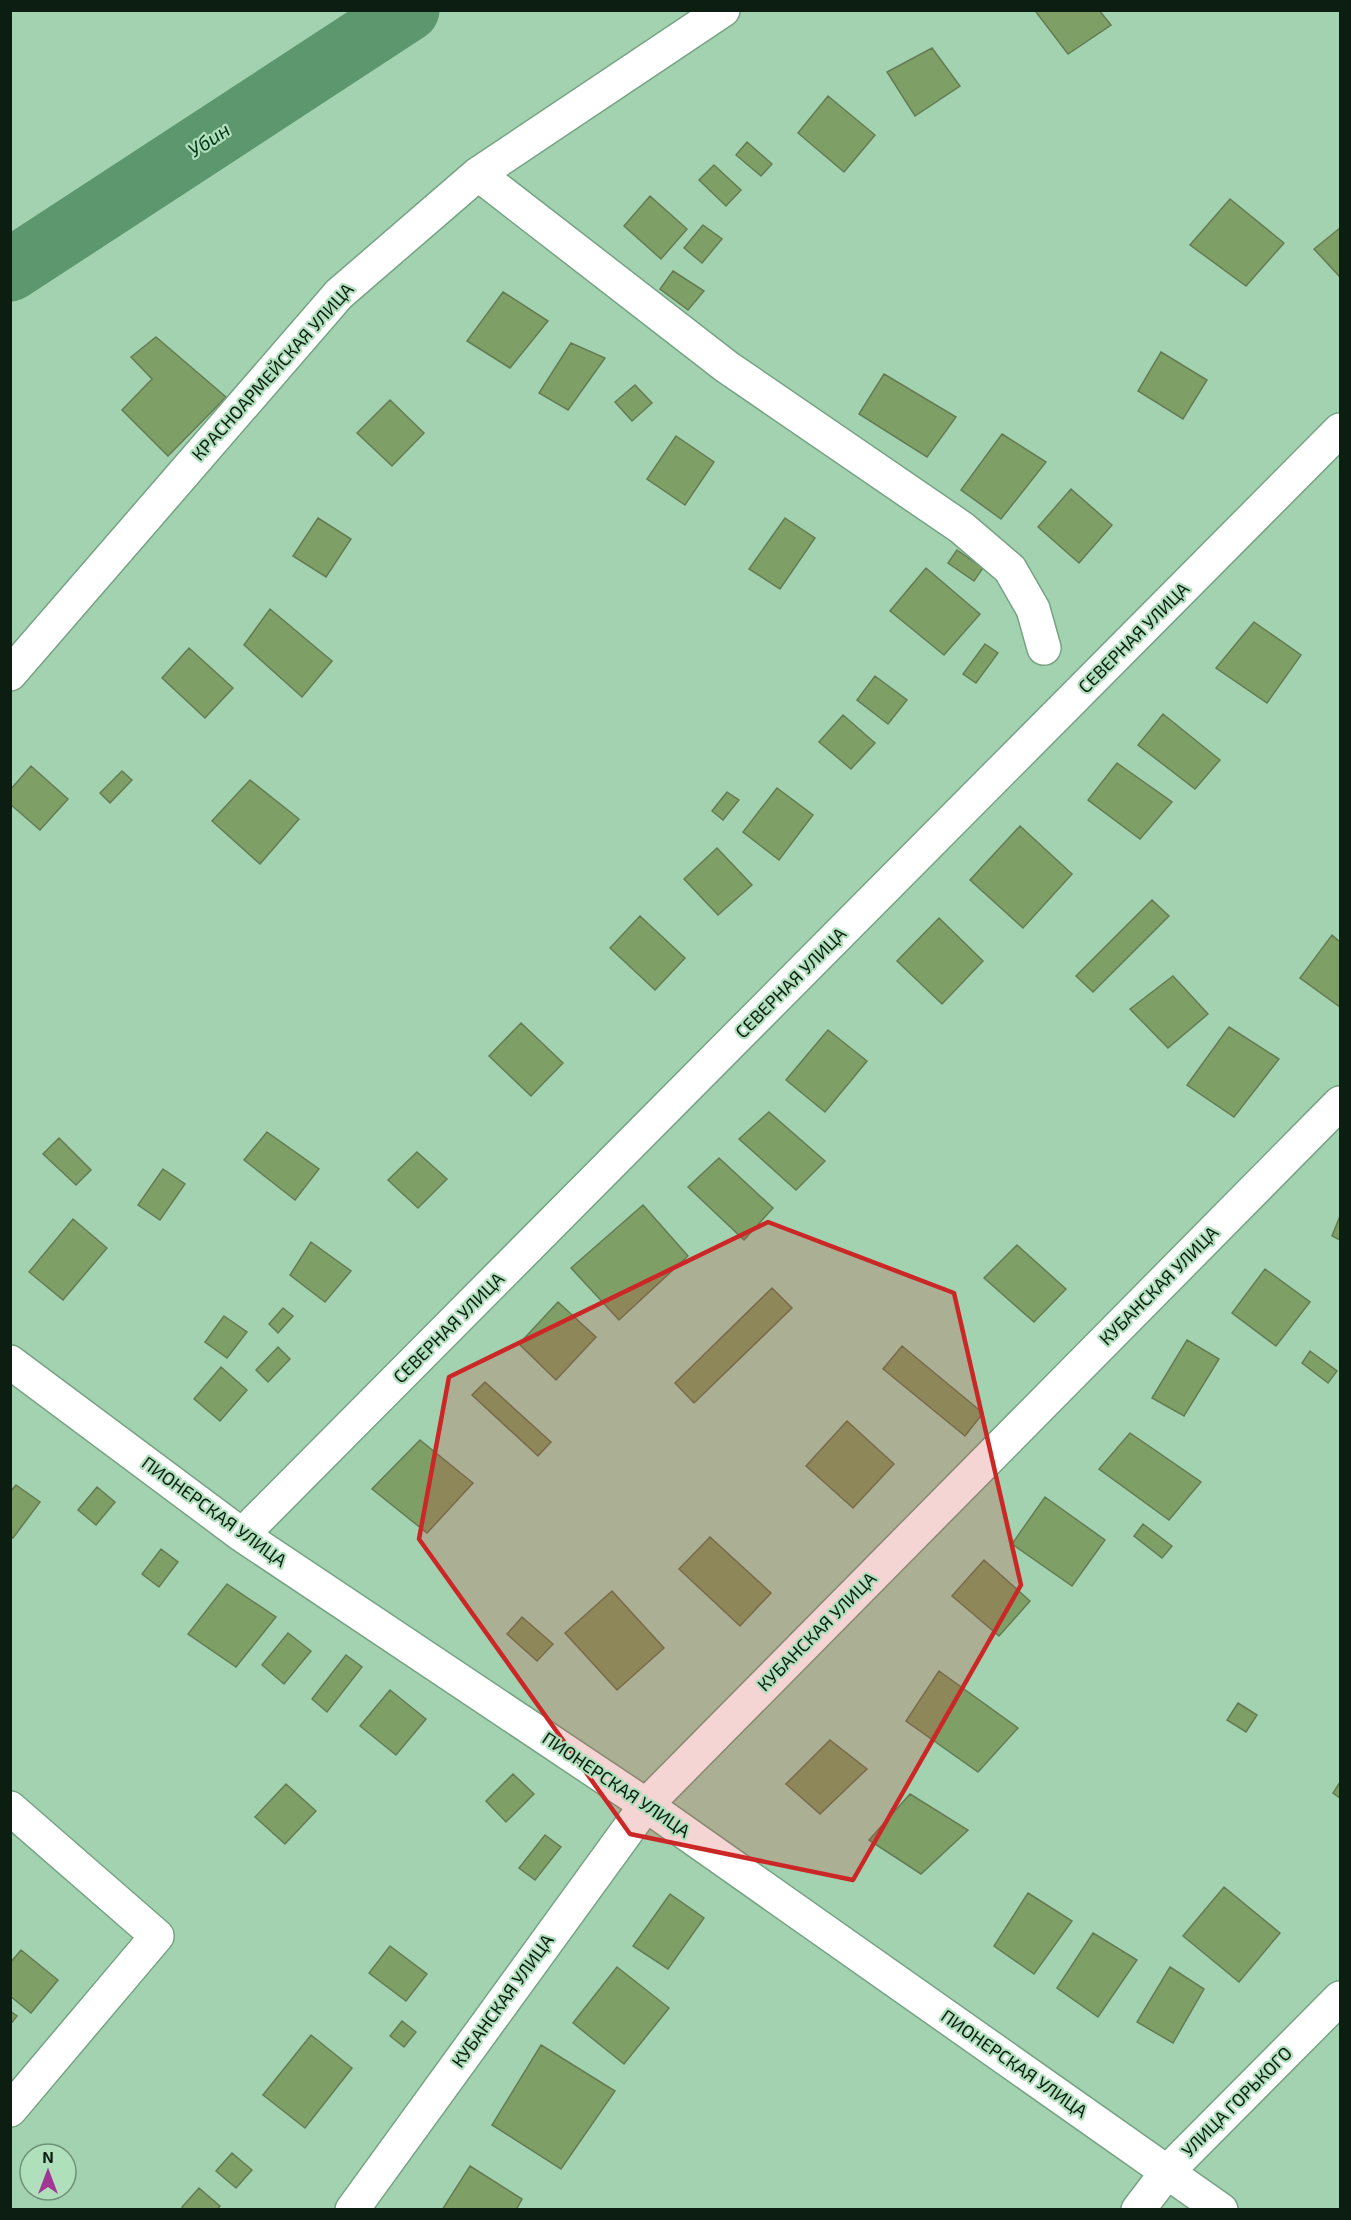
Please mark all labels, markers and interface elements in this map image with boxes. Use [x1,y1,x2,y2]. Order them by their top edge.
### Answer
water label: Убин [183,117,234,162]
street label: КРАСНОАРМЕЙСКАЯ УЛИЦА [187,277,358,465]
street label: СЕВЕРНАЯ УЛИЦА [1073,577,1194,697]
street label: СЕВЕРНАЯ УЛИЦА [730,922,851,1042]
street label: КУБАНСКАЯ УЛИЦА [1094,1221,1223,1349]
street label: СЕВЕРНАЯ УЛИЦА [388,1267,509,1387]
street label: ПИОНЕРСКАЯ УЛИЦА [138,1451,292,1572]
street label: КУБАНСКАЯ УЛИЦА [752,1567,881,1695]
street label: ПИОНЕРСКАЯ УЛИЦА [538,1726,695,1842]
street label: КУБАНСКАЯ УЛИЦА [446,1929,558,2071]
street label: ПИОНЕРСКАЯ УЛИЦА [937,2004,1093,2122]
street label: УЛИЦА ГОРЬКОГО [1176,2041,1296,2161]
north arrow [18,2142,78,2202]
text: N [42,2147,54,2166]

